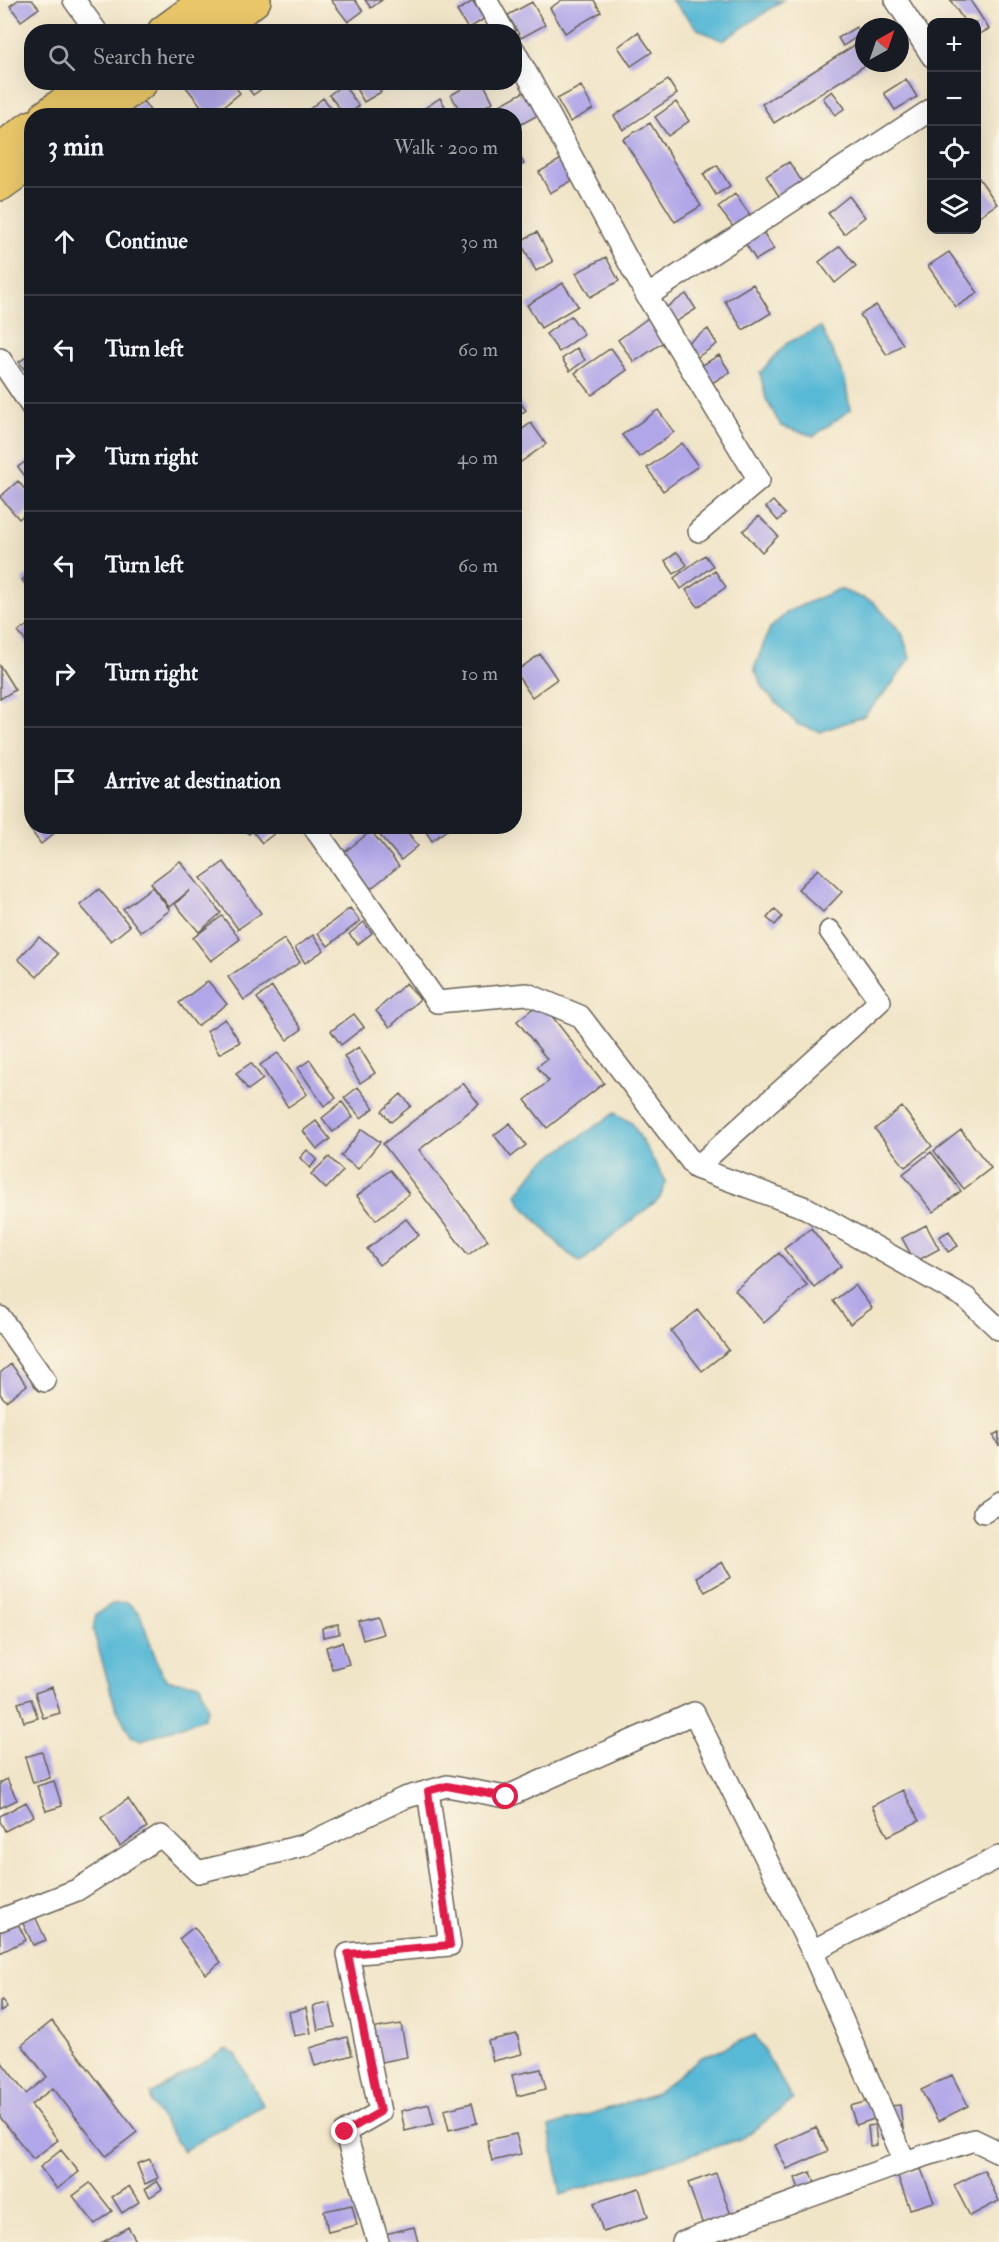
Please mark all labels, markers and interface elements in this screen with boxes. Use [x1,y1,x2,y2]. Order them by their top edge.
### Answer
north arrow [855,18,909,72]
map controls [927,18,981,234]
button: + [927,18,981,72]
search box [24,24,522,90]
icon: search [45,41,78,74]
text: Search here [93,43,195,71]
button: − [927,72,981,126]
button: locate [927,126,981,180]
text: 3 min [48,131,104,163]
text: Walk · 200 m [394,135,498,160]
button: layers [927,180,981,234]
icon: ahead [48,225,81,258]
text: Continue [105,227,188,255]
text: 30 m [460,229,498,254]
icon: left [48,333,81,366]
text: Turn left [105,335,184,363]
text: 60 m [458,337,498,362]
icon: right [48,441,81,474]
text: Turn right [105,443,198,471]
text: 40 m [457,445,498,470]
icon: left [48,549,81,582]
text: Turn left [105,551,184,579]
text: 60 m [458,553,498,578]
icon: right [48,657,81,690]
text: Turn right [105,659,198,687]
text: 10 m [461,661,498,686]
icon: arrive [48,765,81,798]
text: Arrive at destination [105,767,281,795]
route start [492,1783,518,1809]
route end [331,2118,357,2144]

